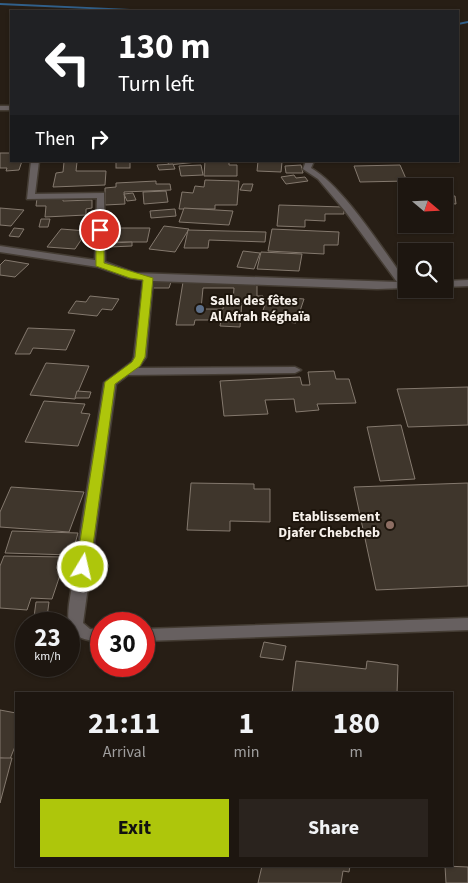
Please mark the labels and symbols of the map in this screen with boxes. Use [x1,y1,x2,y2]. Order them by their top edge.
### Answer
north arrow [398,178,452,232]
pin [79,209,121,251]
place label: Salle des fêtes Al Afrah Réghaïa [209,291,310,327]
marker: Salle des fêtes Al Afrah Réghaïa [194,303,206,315]
place label: Etablissement Djafer Chebcheb [278,507,381,543]
marker: Etablissement Djafer Chebcheb [384,519,396,531]
position arrow [56,540,108,592]
speed limit sign: 30 [90,612,155,677]

